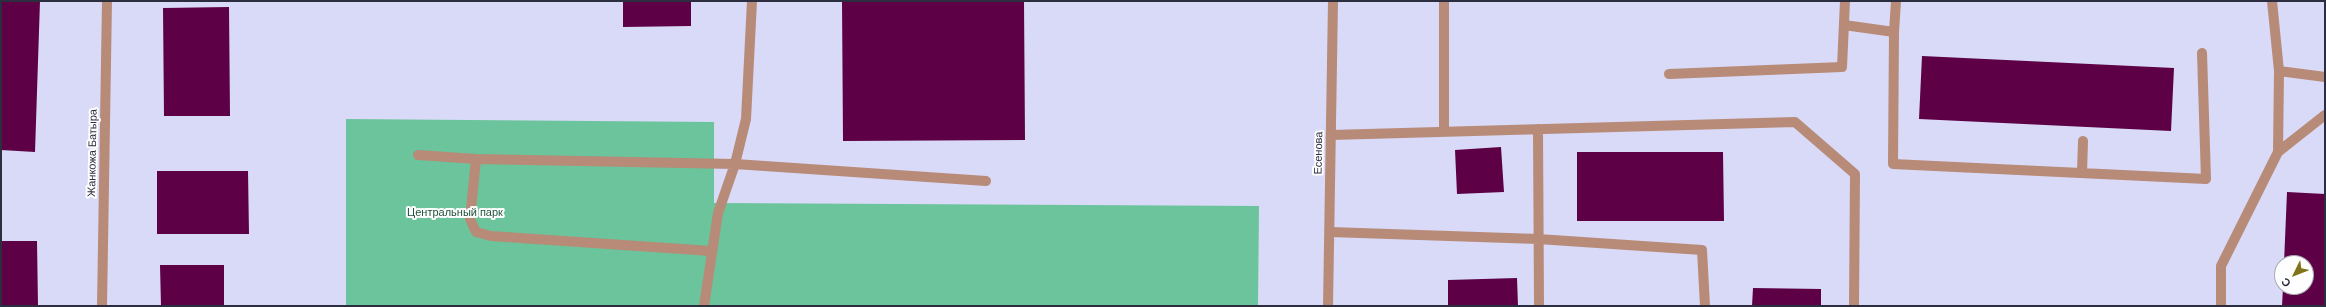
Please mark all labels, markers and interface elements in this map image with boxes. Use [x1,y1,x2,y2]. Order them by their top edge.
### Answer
street label: Жанкожа Батыра [86,109,100,197]
street label: Есенова [1312,131,1326,175]
park label: Центральный парк [407,206,503,220]
north arrow [2274,255,2314,295]
text: С [2278,275,2294,290]

